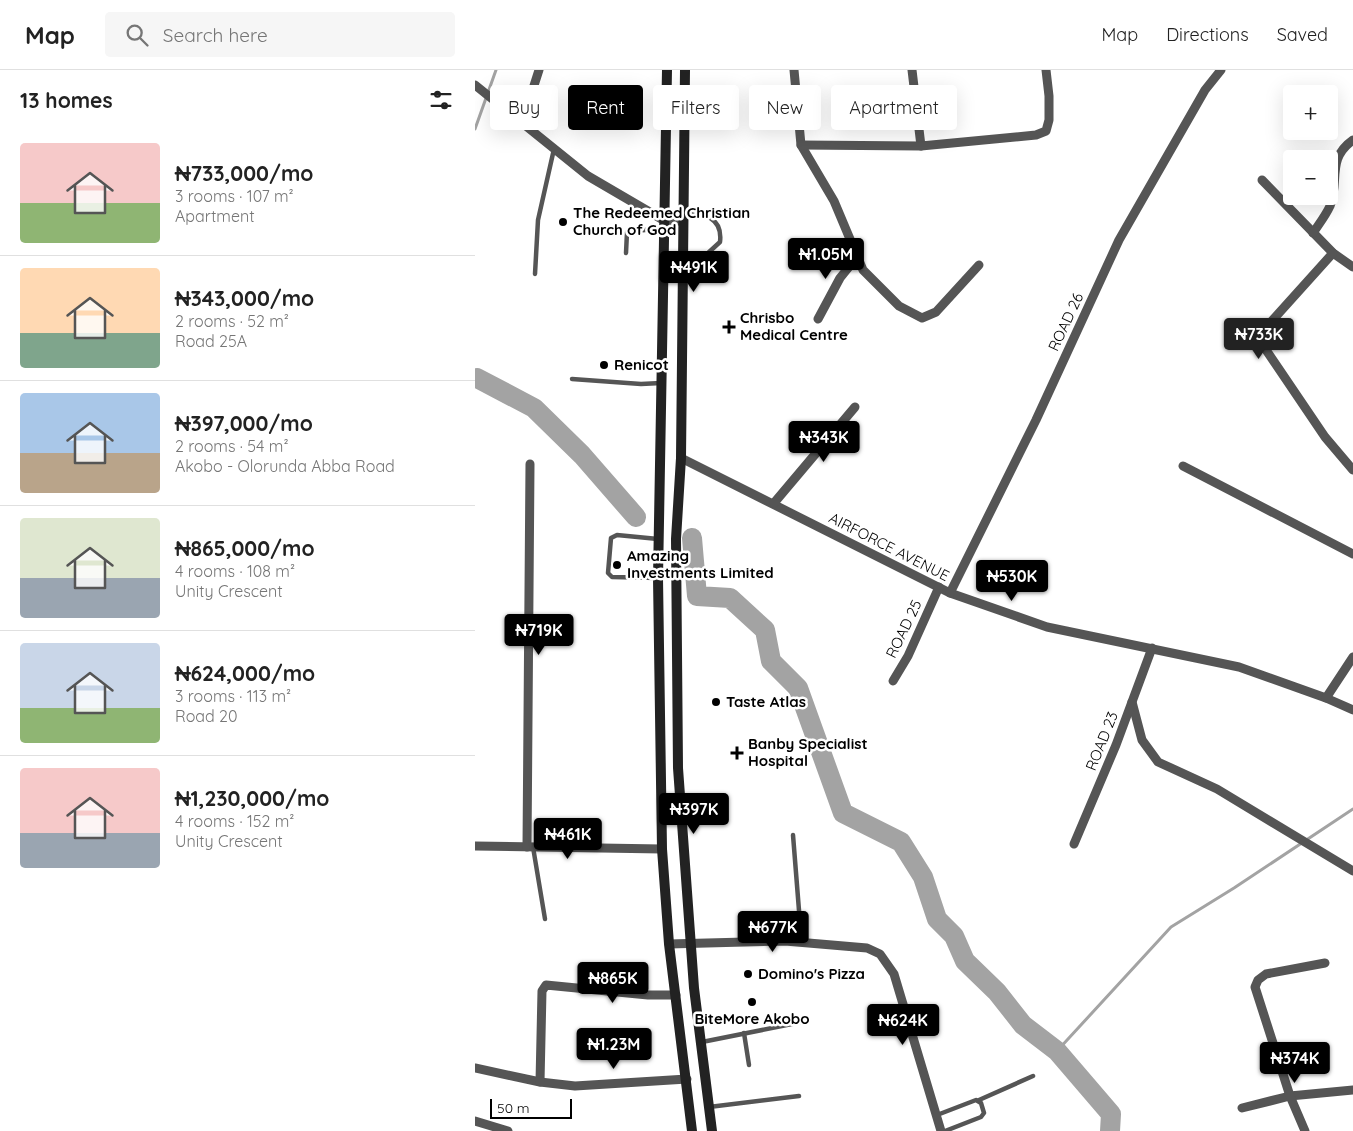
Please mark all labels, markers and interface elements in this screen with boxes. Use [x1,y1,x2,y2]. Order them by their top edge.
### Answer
search box [105,12,455,57]
text: Map [25,20,75,50]
icon: search [123,21,151,49]
text: Search here [163,23,268,47]
text: Map [1101,23,1138,46]
text: Directions [1166,23,1249,46]
text: Saved [1277,23,1328,46]
chip: Buy [490,85,558,130]
chip: Rent [568,85,643,130]
chip: Filters [653,85,739,130]
chip: New [749,85,821,130]
chip: Apartment [831,85,957,130]
map controls [1283,85,1338,205]
button: + [1283,85,1338,140]
icon: filters [427,86,455,114]
text: 13 homes [20,87,113,113]
button: − [1283,150,1338,205]
text: ₦733,000/mo [175,160,313,186]
icon: home [60,163,120,223]
text: 3 rooms · 107 m² [175,186,294,206]
place label: The Redeemed Christian Church of God [573,203,750,239]
text: Apartment [175,206,255,226]
marker: The Redeemed Christian Church of God [557,216,569,228]
pin: ₦1.05M [785,238,867,280]
text: ₦1.05M [799,244,853,264]
pin: ₦491K [659,250,729,293]
text: ₦491K [671,257,717,277]
text: ₦343,000/mo [175,285,314,311]
icon: home [60,288,120,348]
street label: ROAD 26 [1044,290,1087,354]
place label: Chrisbo Medical Centre [740,308,848,344]
text: 2 rooms · 52 m² [175,311,289,331]
pin: ₦733K [1224,318,1294,360]
marker: Chrisbo Medical Centre [722,320,736,334]
text: ₦733K [1235,324,1283,344]
text: Road 25A [175,331,247,351]
place label: Renicot [614,355,669,374]
marker: Renicot [598,359,610,371]
text: ₦397,000/mo [175,410,313,436]
icon: home [60,413,120,473]
pin: ₦343K [789,420,859,463]
text: ₦343K [800,427,848,447]
text: 2 rooms · 54 m² [175,436,289,456]
text: Akobo - Olorunda Abba Road [175,456,395,476]
street label: AIRFORCE AVENUE [826,508,953,585]
text: ₦865,000/mo [175,535,315,561]
icon: home [60,538,120,598]
place label: Amazing Investments Limited [627,546,774,582]
marker: Amazing Investments Limited [611,559,623,571]
pin: ₦530K [977,560,1047,602]
text: 4 rooms · 108 m² [175,561,295,581]
text: ₦530K [987,566,1037,586]
text: Unity Crescent [175,581,283,601]
street label: ROAD 25 [881,597,926,661]
pin: ₦719K [504,614,574,656]
text: ₦719K [516,620,562,640]
text: ₦624,000/mo [175,660,315,686]
icon: home [60,663,120,723]
text: 3 rooms · 113 m² [175,686,291,706]
place label: Taste Atlas [726,692,806,711]
marker: Taste Atlas [710,696,722,708]
text: Road 20 [175,706,237,726]
street label: ROAD 23 [1081,708,1122,773]
place label: Banby Specialist Hospital [748,734,868,770]
marker: Banby Specialist Hospital [730,746,744,760]
text: ₦1,230,000/mo [175,785,329,811]
icon: home [60,788,120,848]
pin: ₦397K [659,792,729,835]
text: ₦397K [670,799,718,819]
text: 4 rooms · 152 m² [175,811,294,831]
pin: ₦461K [533,818,603,860]
text: ₦461K [545,824,591,844]
text: Unity Crescent [175,831,283,851]
pin: ₦677K [738,910,808,953]
text: ₦677K [749,917,797,937]
pin: ₦865K [578,962,648,1004]
place label: Domino's Pizza [758,964,865,983]
text: ₦865K [588,968,638,988]
marker: Domino's Pizza [742,968,754,980]
marker: BiteMore Akobo [746,996,758,1008]
pin: ₦624K [868,1004,938,1046]
place label: BiteMore Akobo [694,1009,810,1028]
text: ₦624K [878,1010,928,1030]
pin: ₦1.23M [573,1028,655,1070]
text: ₦1.23M [588,1034,640,1054]
pin: ₦374K [1260,1042,1330,1084]
text: ₦374K [1271,1048,1319,1068]
scale bar [490,1096,573,1119]
text: 50 m [497,1099,530,1117]

